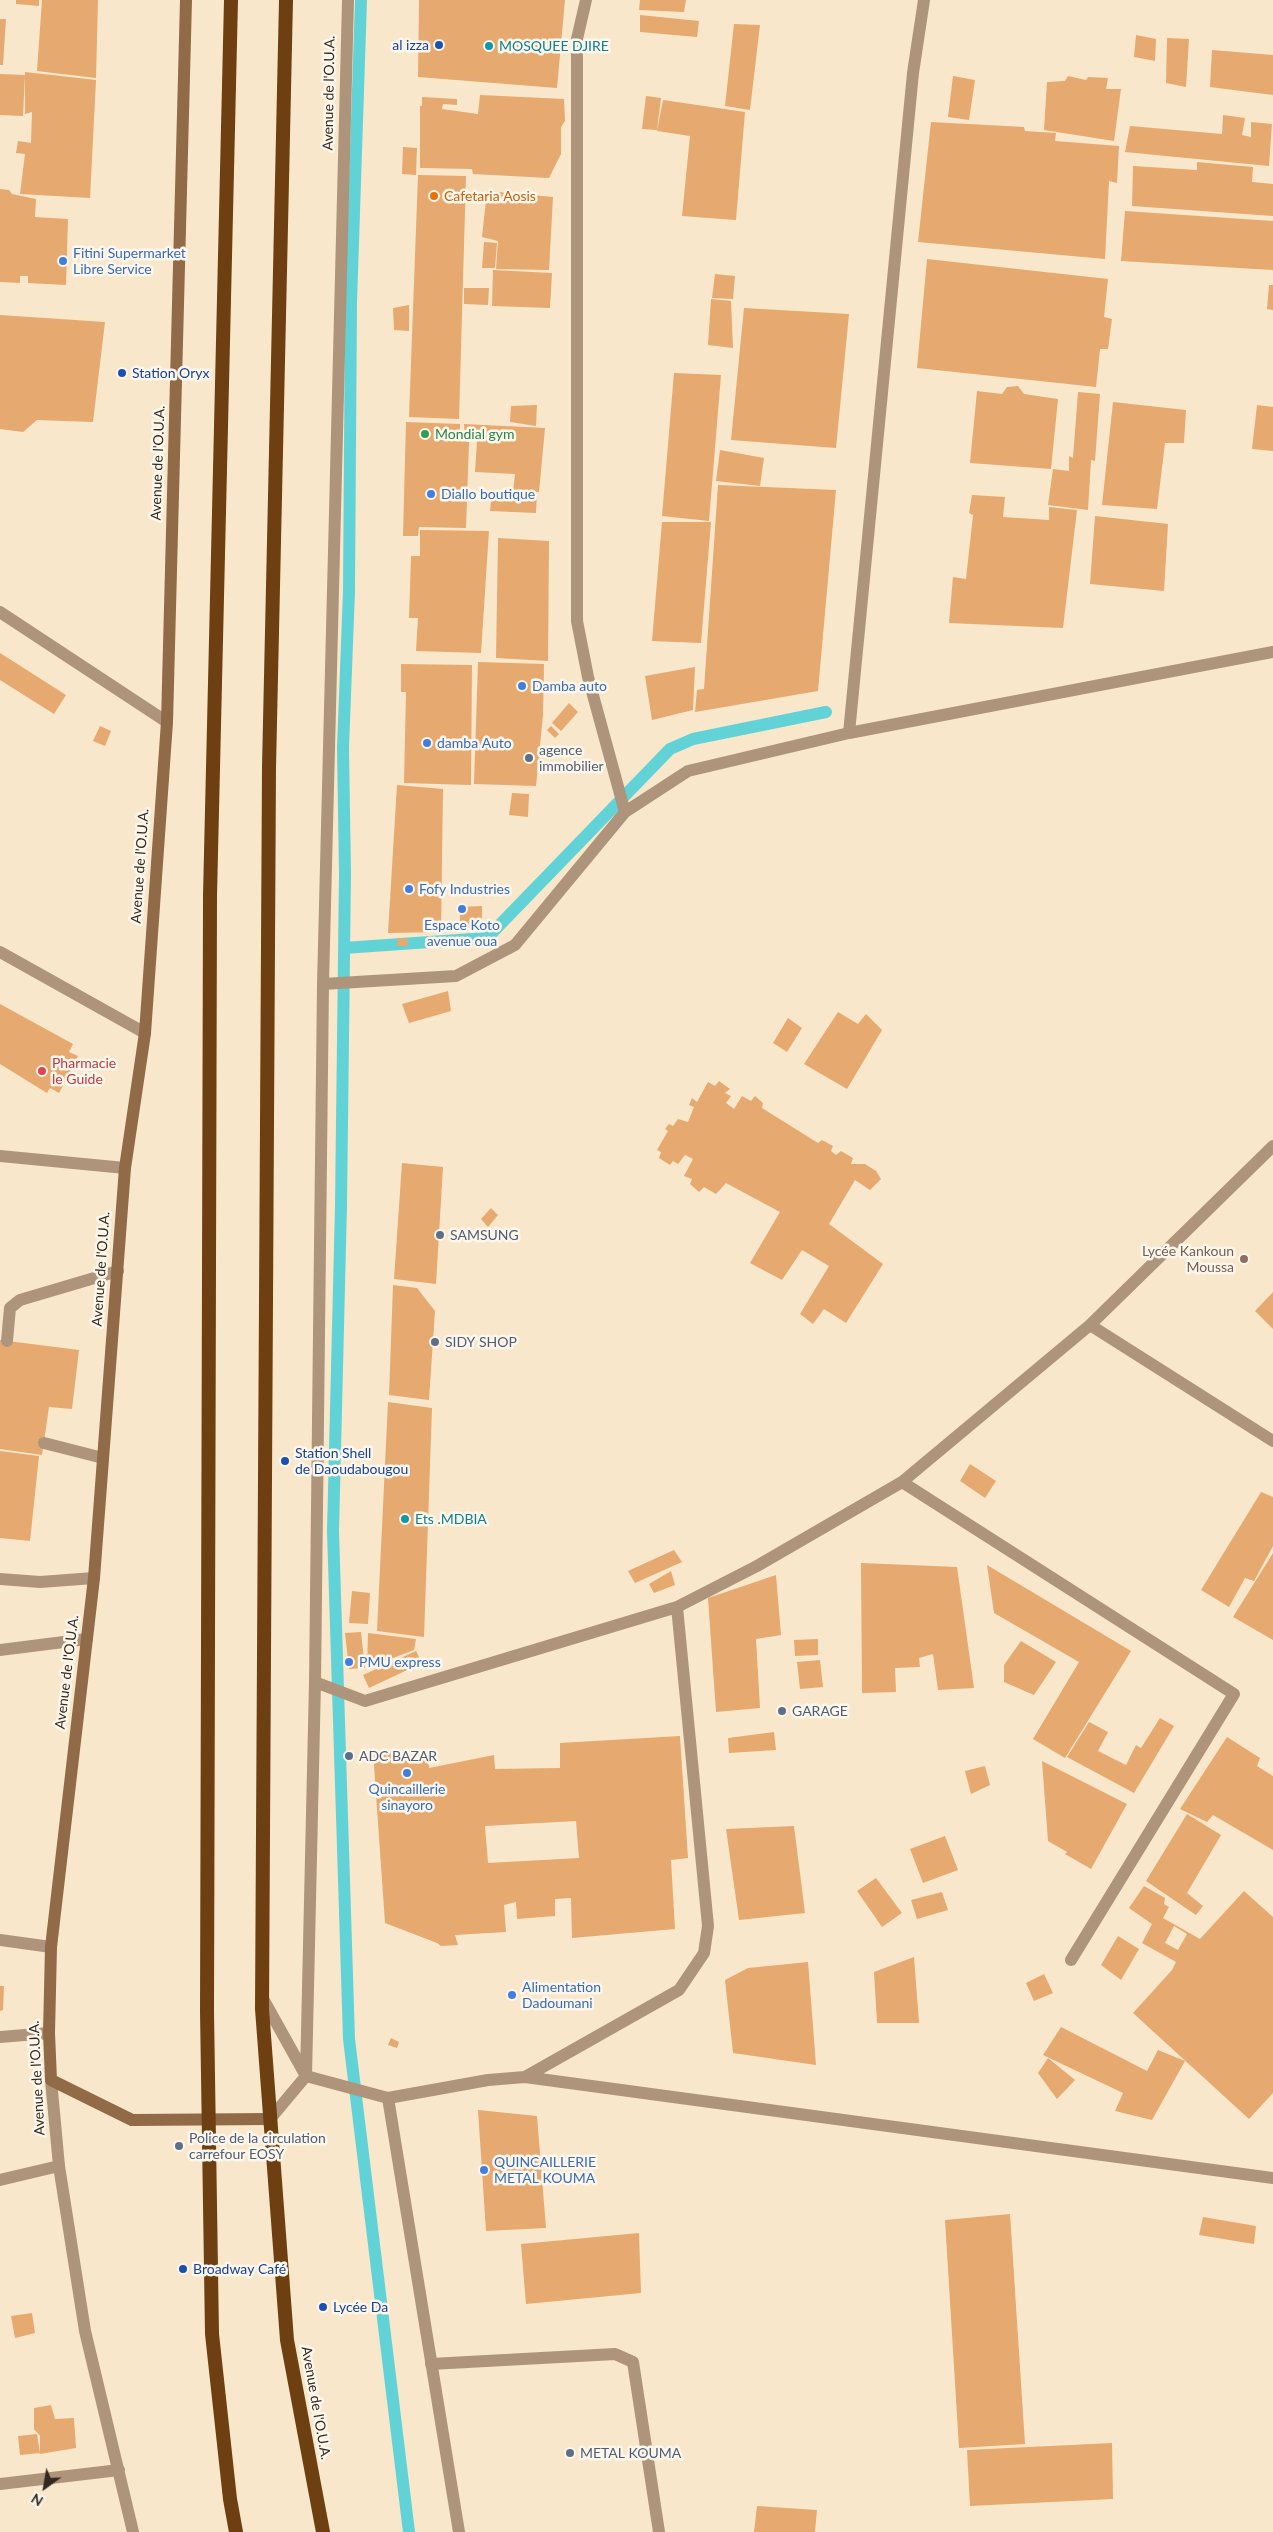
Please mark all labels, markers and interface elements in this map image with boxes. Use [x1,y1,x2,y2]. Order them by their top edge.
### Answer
street label: Avenue de l'O.U.A. [320,35,338,151]
place label: al izza [392,37,429,53]
place label: MOSQUEE DJIRE [499,38,609,54]
marker: al izza [433,39,445,51]
marker: MOSQUEE DJIRE [483,40,495,52]
place label: Cafetaria Aosis [444,188,536,204]
marker: Cafetaria Aosis [428,190,440,202]
place label: Fitini Supermarket Libre Service [73,245,186,278]
marker: Fitini Supermarket Libre Service [57,255,69,267]
place label: Station Oryx [132,365,209,381]
marker: Station Oryx [116,367,128,379]
street label: Avenue de l'O.U.A. [148,405,168,521]
place label: Mondial gym [435,426,515,442]
marker: Mondial gym [419,428,431,440]
place label: Diallo boutique [441,486,535,502]
marker: Diallo boutique [425,488,437,500]
place label: Damba auto [532,678,607,694]
marker: Damba auto [516,680,528,692]
place label: damba Auto [437,735,512,751]
marker: damba Auto [421,737,433,749]
place label: agence immobilier [539,742,604,774]
marker: agence immobilier [523,752,535,764]
street label: Avenue de l'O.U.A. [128,808,152,924]
place label: Fofy Industries [419,881,510,897]
marker: Fofy Industries [403,883,415,895]
marker: Espace Koto avenue oua [456,903,468,915]
place label: Espace Koto avenue oua [424,917,500,950]
place label: Pharmacie le Guide [52,1055,116,1088]
marker: Pharmacie le Guide [36,1065,48,1077]
street label: Avenue de l'O.U.A. [89,1211,113,1327]
place label: SAMSUNG [450,1227,519,1243]
marker: SAMSUNG [434,1229,446,1241]
place label: Lycée Kankoun Moussa [1142,1243,1234,1276]
marker: Lycée Kankoun Moussa [1238,1253,1250,1265]
place label: SIDY SHOP [445,1334,517,1350]
marker: SIDY SHOP [429,1336,441,1348]
place label: Station Shell de Daoudabougou [295,1445,408,1478]
marker: Station Shell de Daoudabougou [279,1455,291,1467]
place label: Ets .MDBIA [415,1511,487,1527]
marker: Ets .MDBIA [399,1513,411,1525]
street label: Avenue de l'O.U.A. [52,1614,82,1730]
place label: PMU express [359,1654,441,1670]
marker: PMU express [343,1656,355,1668]
place label: GARAGE [792,1703,848,1719]
marker: GARAGE [776,1705,788,1717]
place label: ADC BAZAR [359,1748,437,1764]
marker: ADC BAZAR [343,1750,355,1762]
marker: Quincaillerie sinayoro [401,1767,413,1779]
place label: Quincaillerie sinayoro [369,1781,445,1814]
place label: Alimentation Dadoumani [522,1979,601,2011]
marker: Alimentation Dadoumani [506,1989,518,2001]
street label: Avenue de l'O.U.A. [26,2020,48,2136]
place label: Police de la circulation carrefour EOSY [189,2130,326,2162]
marker: Police de la circulation carrefour EOSY [173,2140,185,2152]
place label: QUINCAILLERIE METAL KOUMA [494,2154,596,2186]
marker: QUINCAILLERIE METAL KOUMA [478,2164,490,2176]
place label: Broadway Café [193,2261,286,2277]
marker: Broadway Café [177,2263,189,2275]
place label: Lycée Da [333,2299,388,2315]
marker: Lycée Da [317,2301,329,2313]
street label: Avenue de l'O.U.A. [298,2345,334,2461]
place label: METAL KOUMA [580,2445,681,2461]
marker: METAL KOUMA [564,2447,576,2459]
north arrow [20,2462,70,2512]
text: N [28,2490,46,2510]

